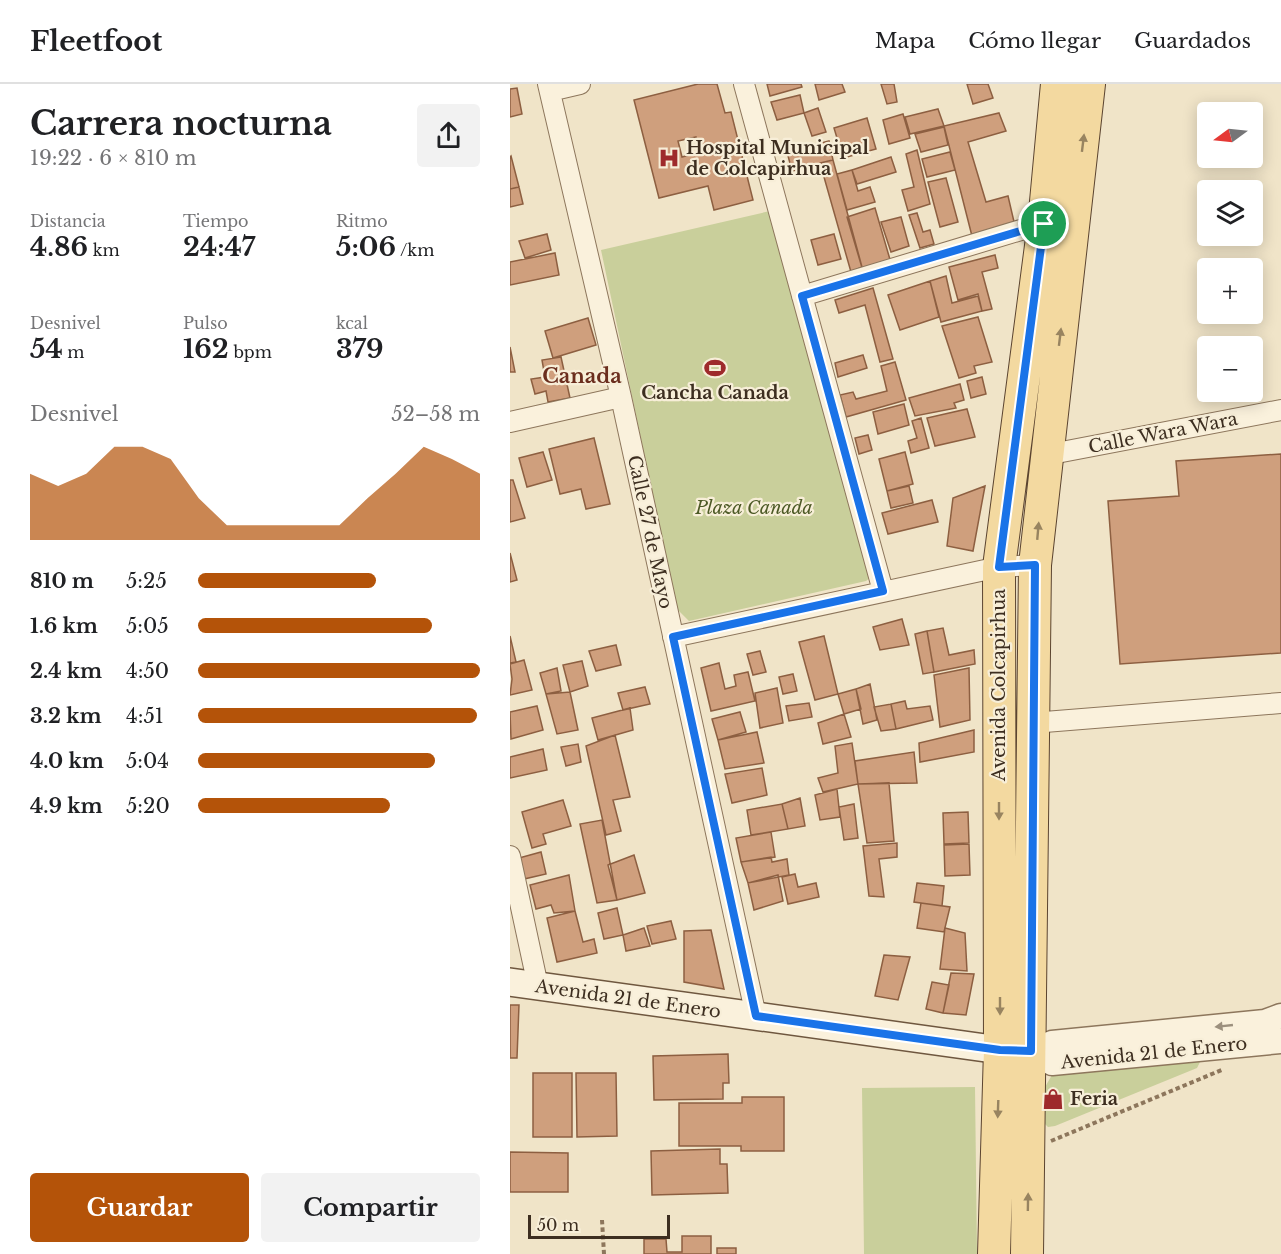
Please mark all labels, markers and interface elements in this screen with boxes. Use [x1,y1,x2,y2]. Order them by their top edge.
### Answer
text: Fleetfoot [30,24,162,59]
text: Mapa [875,28,935,54]
text: Cómo llegar [968,28,1101,54]
text: Guardados [1134,28,1251,54]
north arrow [1197,102,1263,168]
map controls [1197,102,1263,402]
text: Carrera nocturna [30,103,332,144]
button: share [417,104,480,167]
one-way arrow [1078,134,1087,153]
place label: Hospital Municipal de Colcapirhua [686,137,869,180]
text: 19:22 · 6 × 810 m [30,146,197,170]
hospital icon: Hospital Municipal de Colcapirhua [657,146,681,170]
button: layers [1197,180,1263,246]
pin [1018,198,1069,249]
icon: arrive [1027,207,1060,240]
text: Distancia [30,211,106,231]
text: Tiempo [183,211,248,231]
text: Ritmo [336,211,388,231]
text: 4.86 [30,231,88,263]
text: 24:47 [183,231,255,263]
text: 5:06 [336,231,396,263]
text: km [88,240,120,260]
text: /km [396,240,434,260]
button: + [1197,258,1263,324]
text: Desnivel [30,313,101,333]
text: Pulso [183,313,228,333]
text: kcal [336,313,368,333]
one-way arrow [1055,327,1065,346]
text: 54 [30,333,63,365]
text: 162 [183,333,229,365]
text: 379 [336,333,384,365]
button: − [1197,336,1263,402]
text: m [63,342,85,362]
text: bpm [229,342,272,362]
sports icon: Cancha Canada [703,356,727,380]
district label: Canada [542,364,622,388]
place label: Cancha Canada [641,382,790,404]
text: Desnivel [30,402,118,426]
text: 52–58 m [391,402,480,426]
street label: Calle Wara Wara [1087,408,1239,458]
street label: Calle 27 de Mayo [623,453,677,611]
park label: Plaza Canada [694,497,813,519]
one-way arrow [1033,521,1043,540]
text: 810 m [30,569,94,593]
text: 5:25 [126,569,167,593]
street label: Avenida Colcapirhua [988,589,1010,782]
text: 1.6 km [30,614,98,638]
text: 5:05 [126,614,169,638]
text: 2.4 km [30,659,102,683]
text: 4:50 [126,659,169,683]
text: 3.2 km [30,704,102,728]
text: 4:51 [126,704,164,728]
text: 4.0 km [30,749,104,773]
text: 5:04 [126,749,169,773]
text: 4.9 km [30,794,103,818]
text: 5:20 [126,794,170,818]
one-way arrow [994,802,1004,821]
street label: Avenida 21 de Enero [533,975,722,1023]
one-way arrow [995,997,1005,1016]
one-way arrow [1214,1021,1233,1031]
street label: Avenida 21 de Enero [1059,1032,1248,1074]
shop icon: Feria [1041,1087,1065,1111]
place label: Feria [1070,1088,1119,1110]
one-way arrow [993,1099,1003,1118]
button: Guardar [30,1173,249,1242]
button: Compartir [261,1173,480,1242]
one-way arrow [1023,1192,1033,1211]
scale bar [528,1212,670,1240]
text: 50 m [537,1215,579,1235]

